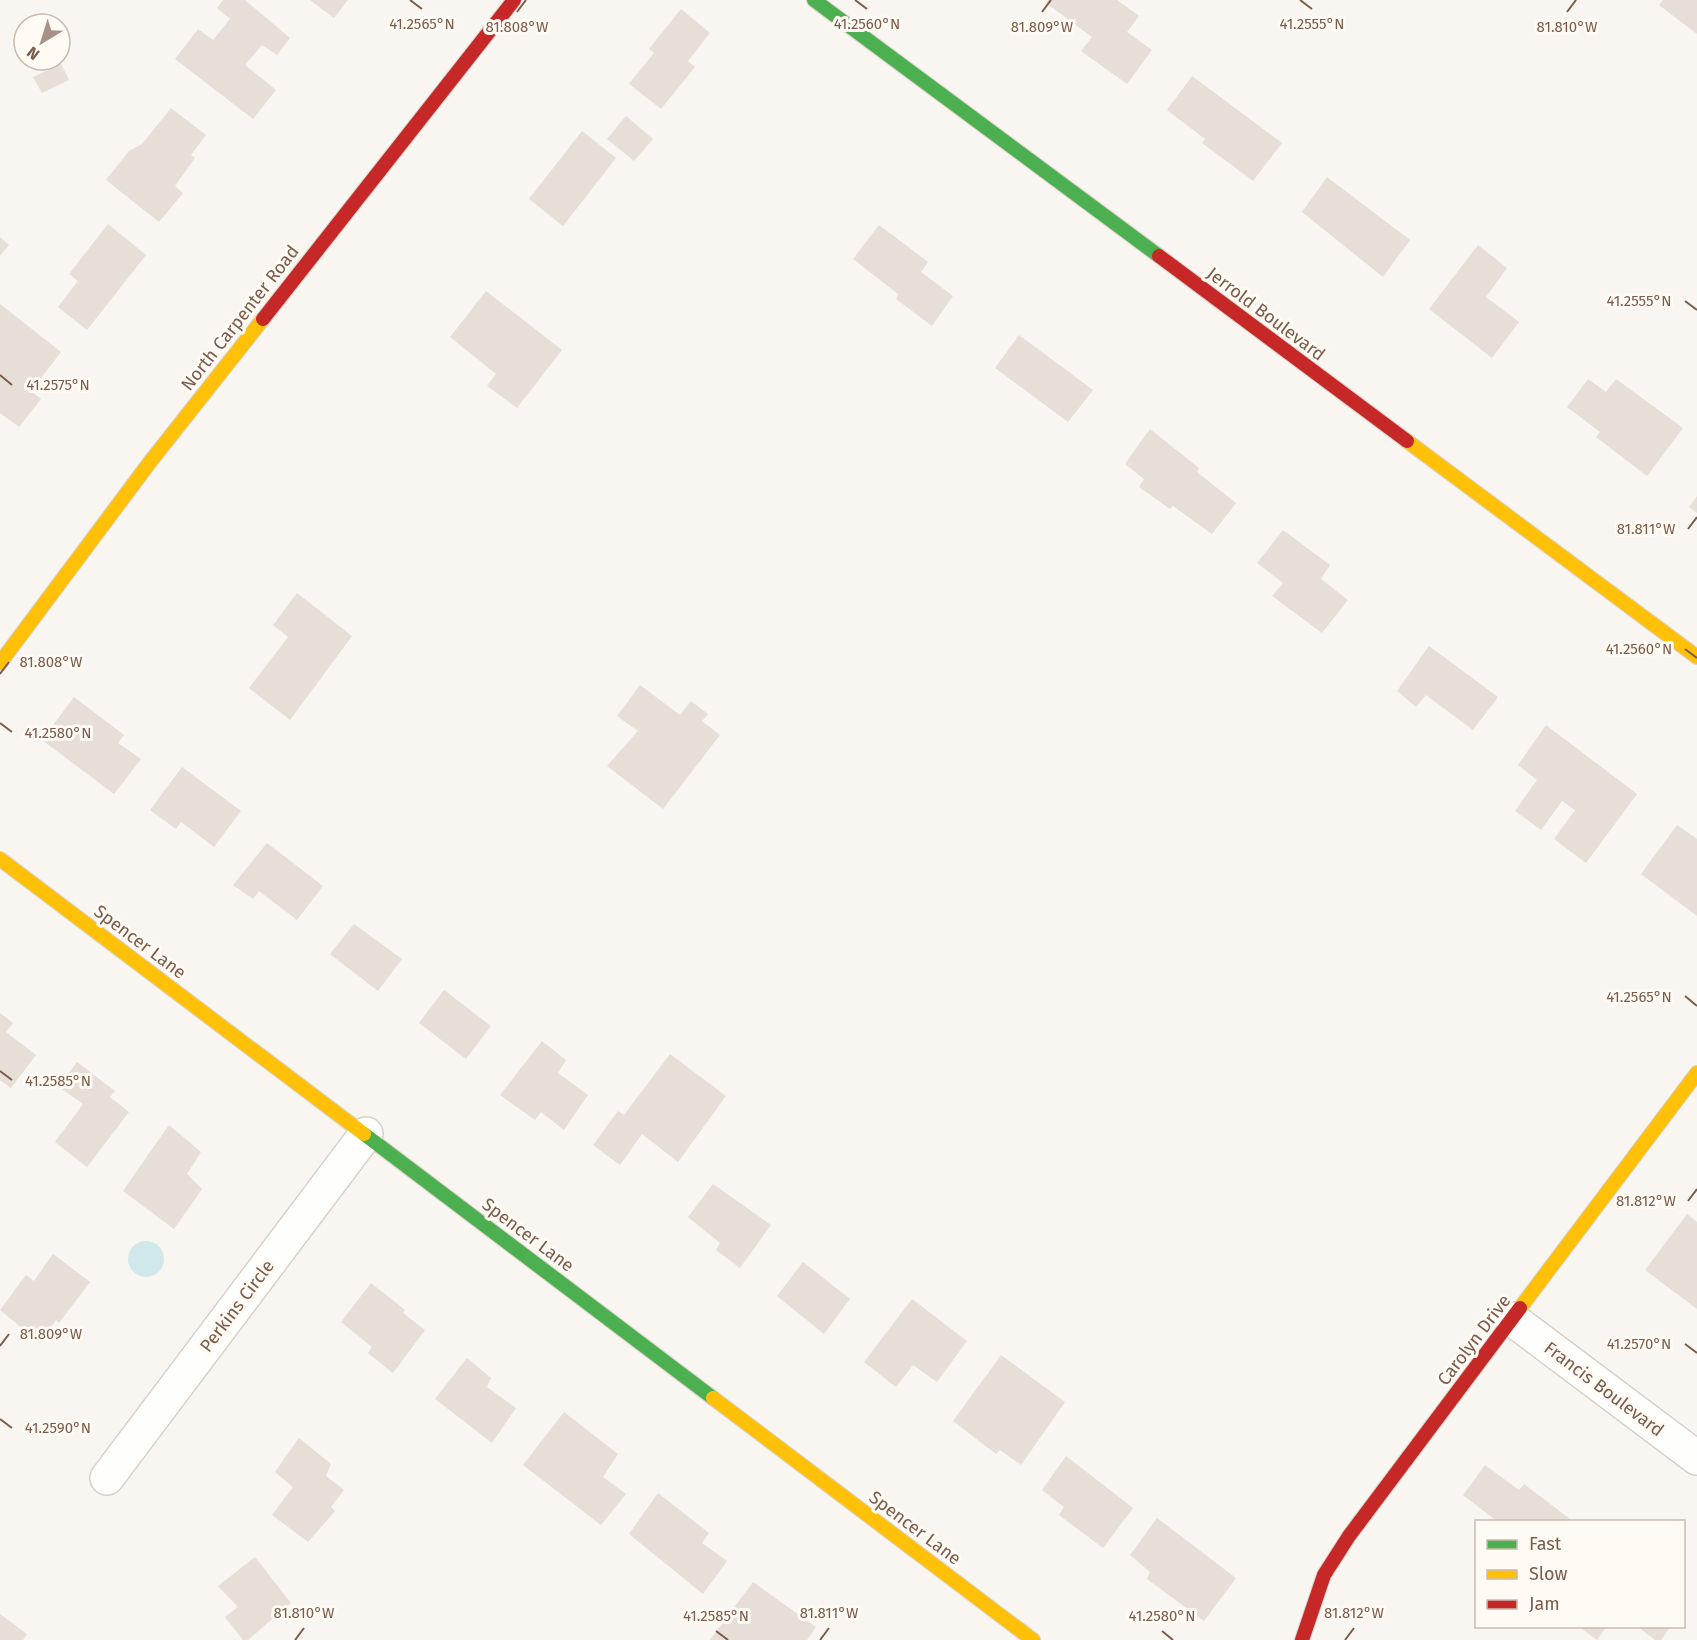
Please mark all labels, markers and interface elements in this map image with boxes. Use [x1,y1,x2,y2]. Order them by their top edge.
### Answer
north arrow [12,12,72,72]
text: 41.2565°N [389,15,455,33]
text: 41.2560°N [834,15,900,33]
text: 41.2555°N [1280,15,1344,33]
text: 81.808°W [485,18,549,36]
text: 81.809°W [1011,18,1074,36]
text: 81.810°W [1537,18,1598,36]
text: N [23,43,43,64]
street label: North Carpenter Road [176,241,304,395]
street label: Jerrold Boulevard [1203,262,1329,366]
text: 41.2555°N [1607,292,1671,310]
text: 41.2575°N [26,376,90,394]
text: 81.811°W [1617,520,1676,538]
text: 41.2560°N [1606,640,1672,658]
text: 81.808°W [19,653,83,671]
text: 41.2580°N [25,724,91,742]
street label: Spencer Lane [90,900,190,984]
text: 41.2565°N [1606,988,1672,1006]
text: 41.2585°N [25,1072,91,1090]
text: 81.812°W [1616,1192,1677,1210]
street label: Spencer Lane [478,1193,578,1277]
street label: Perkins Circle [195,1256,279,1356]
street label: Carolyn Drive [1433,1290,1515,1390]
text: 81.809°W [20,1325,83,1343]
text: 41.2570°N [1607,1335,1671,1353]
street label: Francis Boulevard [1540,1337,1668,1441]
text: 41.2590°N [25,1419,91,1437]
street label: Spencer Lane [865,1486,965,1570]
legend [1475,1520,1685,1628]
text: Fast [1529,1533,1562,1555]
text: Slow [1529,1563,1568,1585]
text: Jam [1529,1593,1560,1615]
text: 81.810°W [274,1604,335,1622]
text: 81.811°W [800,1604,859,1622]
text: 81.812°W [1324,1604,1385,1622]
text: 41.2585°N [683,1607,749,1625]
text: 41.2580°N [1129,1607,1195,1625]

